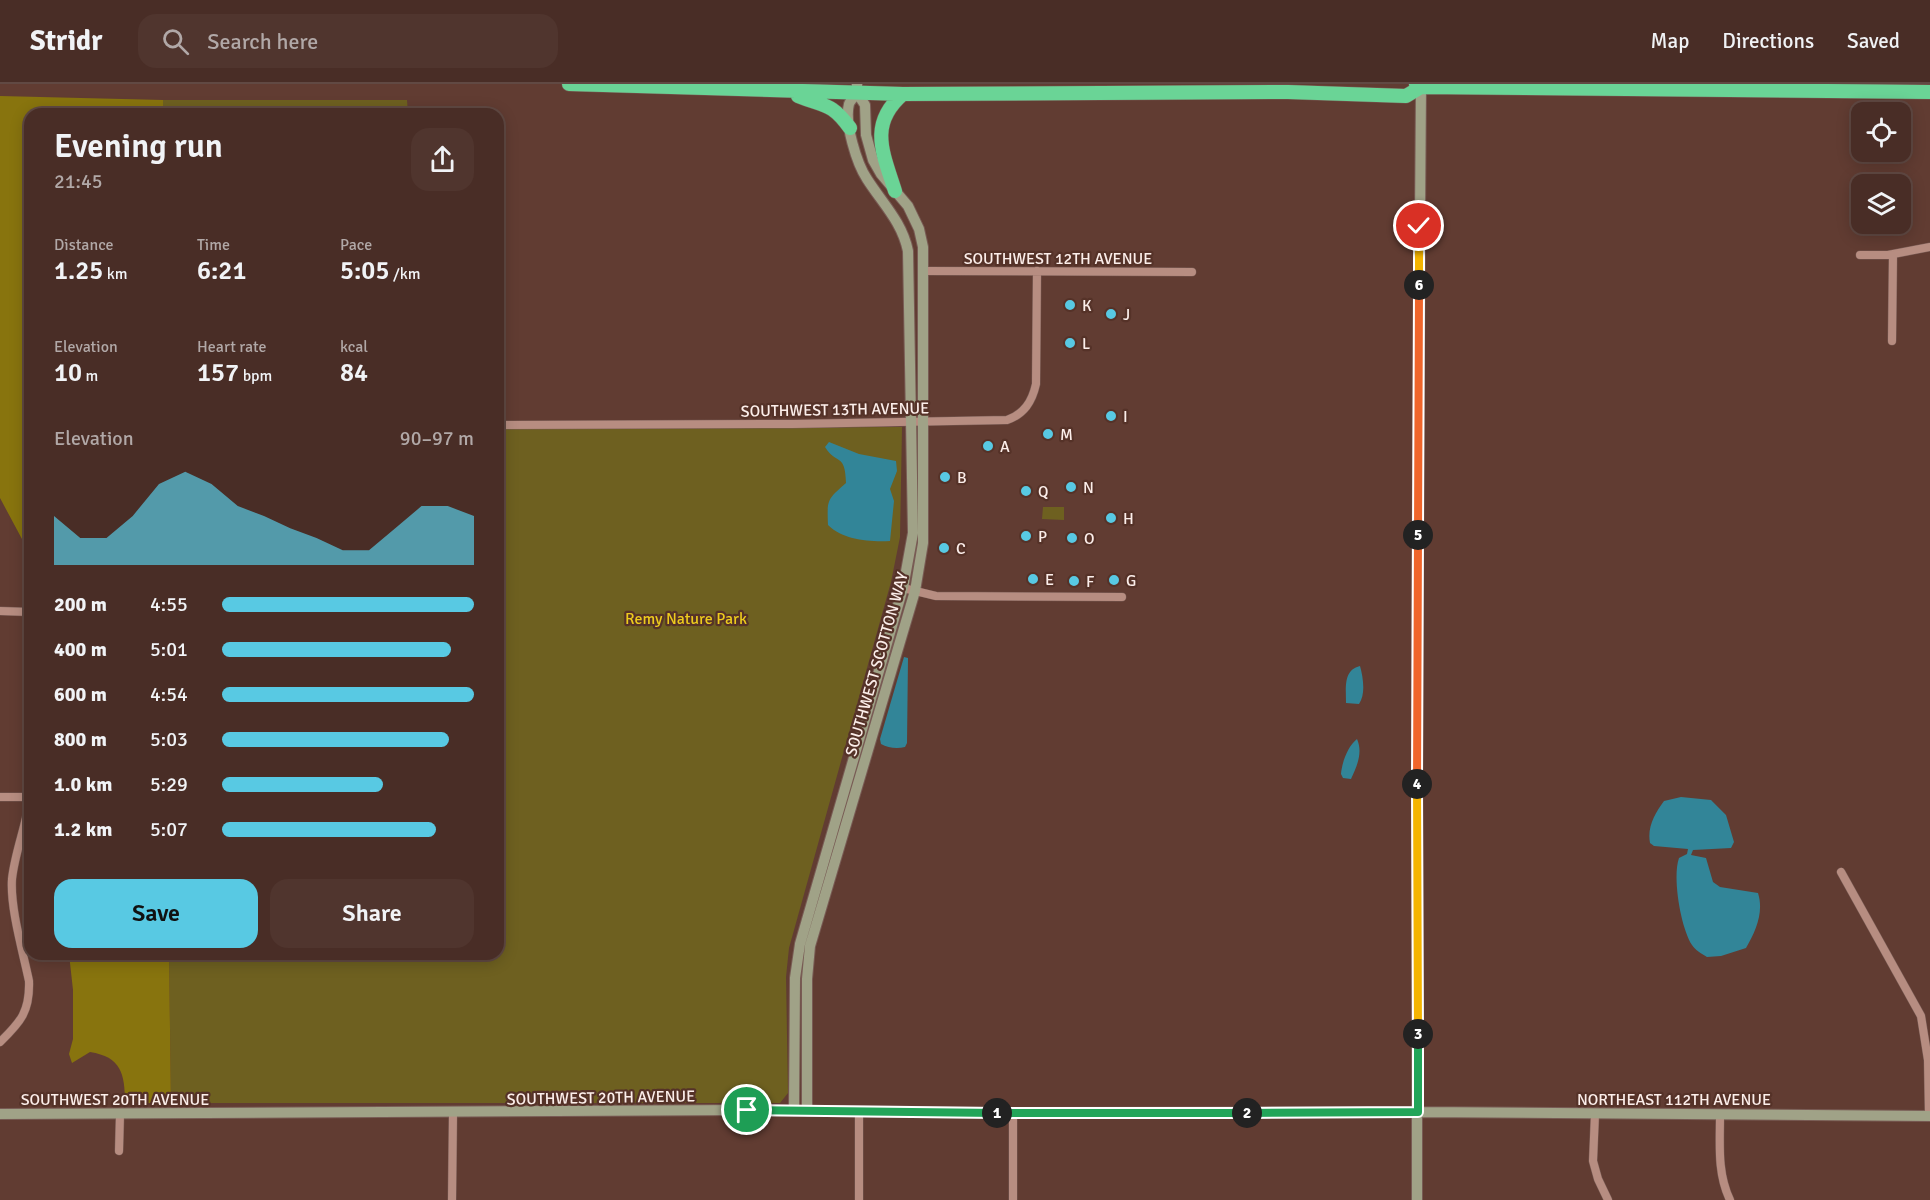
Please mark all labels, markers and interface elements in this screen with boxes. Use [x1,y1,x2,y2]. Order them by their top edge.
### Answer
search box [138,14,558,68]
text: Stridr [30,24,102,58]
icon: search [159,25,192,58]
text: Search here [207,28,318,55]
text: Map [1651,28,1689,54]
text: Directions [1722,28,1814,54]
text: Saved [1847,28,1900,54]
map controls [1851,102,1911,234]
button: locate [1851,102,1911,162]
text: Evening run [54,126,223,167]
button: share [411,128,474,191]
text: 21:45 [54,169,103,194]
button: layers [1851,174,1911,234]
pin [1393,200,1444,251]
icon: check [1402,209,1435,242]
text: Distance [54,235,114,255]
text: Time [197,235,230,255]
text: Pace [340,235,372,255]
street label: SOUTHWEST 12TH AVENUE [964,249,1152,269]
text: 1.25 [54,255,103,287]
text: 6:21 [197,255,246,287]
text: 5:05 [340,255,389,287]
text: km [103,264,128,284]
text: /km [389,264,421,284]
pin: 6 [1404,270,1434,300]
text: 6 [1415,275,1423,295]
place label: K [1082,296,1092,316]
marker: K [1063,298,1077,312]
place label: J [1123,305,1130,325]
marker: J [1104,307,1118,321]
place label: L [1082,334,1090,354]
marker: L [1063,336,1077,350]
text: Elevation [54,337,118,357]
text: Heart rate [197,337,266,357]
text: kcal [340,337,368,357]
text: 10 [54,357,82,389]
text: 157 [197,357,239,389]
text: 84 [340,357,368,389]
text: m [82,366,98,386]
text: bpm [239,366,272,386]
street label: SOUTHWEST 13TH AVENUE [741,398,929,422]
place label: I [1123,407,1128,427]
marker: I [1104,409,1118,423]
place label: M [1060,425,1073,445]
text: Elevation [54,426,134,451]
text: 90–97 m [400,426,474,451]
marker: M [1041,427,1055,441]
place label: A [1000,437,1010,457]
marker: A [981,439,995,453]
place label: B [957,468,967,488]
marker: B [938,470,952,484]
place label: N [1083,478,1094,498]
marker: N [1064,480,1078,494]
place label: Q [1038,482,1048,502]
marker: Q [1019,484,1033,498]
place label: H [1123,509,1134,529]
marker: H [1104,511,1118,525]
pin: 5 [1403,520,1433,550]
text: 5 [1414,525,1422,545]
place label: P [1038,527,1047,547]
marker: P [1019,529,1033,543]
place label: O [1084,529,1095,549]
marker: O [1065,531,1079,545]
place label: C [956,539,966,559]
marker: C [937,541,951,555]
street label: SOUTHWEST SCOTTON WAY [841,570,913,759]
place label: E [1045,570,1054,590]
place label: G [1126,571,1136,591]
marker: E [1026,572,1040,586]
place label: F [1086,572,1094,592]
marker: G [1107,573,1121,587]
marker: F [1067,574,1081,588]
text: 200 m [54,592,107,617]
text: 4:55 [150,592,188,617]
park label: Remy Nature Park [625,609,747,629]
text: 400 m [54,637,107,662]
text: 5:01 [150,637,188,662]
text: 600 m [54,682,107,707]
text: 4:54 [150,682,188,707]
text: 800 m [54,727,107,752]
text: 5:03 [150,727,188,752]
pin: 4 [1402,769,1432,799]
text: 1.0 km [54,772,112,797]
text: 5:29 [150,772,188,797]
text: 4 [1413,774,1421,794]
text: 1.2 km [54,817,112,842]
text: 5:07 [150,817,188,842]
button: Save [54,879,258,948]
button: Share [270,879,474,948]
pin: 3 [1403,1019,1433,1049]
text: 3 [1414,1024,1422,1044]
pin [721,1084,772,1135]
street label: SOUTHWEST 20TH AVENUE [507,1086,695,1110]
street label: SOUTHWEST 20TH AVENUE [21,1090,209,1110]
street label: NORTHEAST 112TH AVENUE [1577,1090,1771,1110]
icon: arrive [730,1093,763,1126]
pin: 1 [982,1098,1012,1128]
pin: 2 [1232,1098,1262,1128]
text: 1 [993,1103,1001,1123]
text: 2 [1243,1103,1251,1123]

